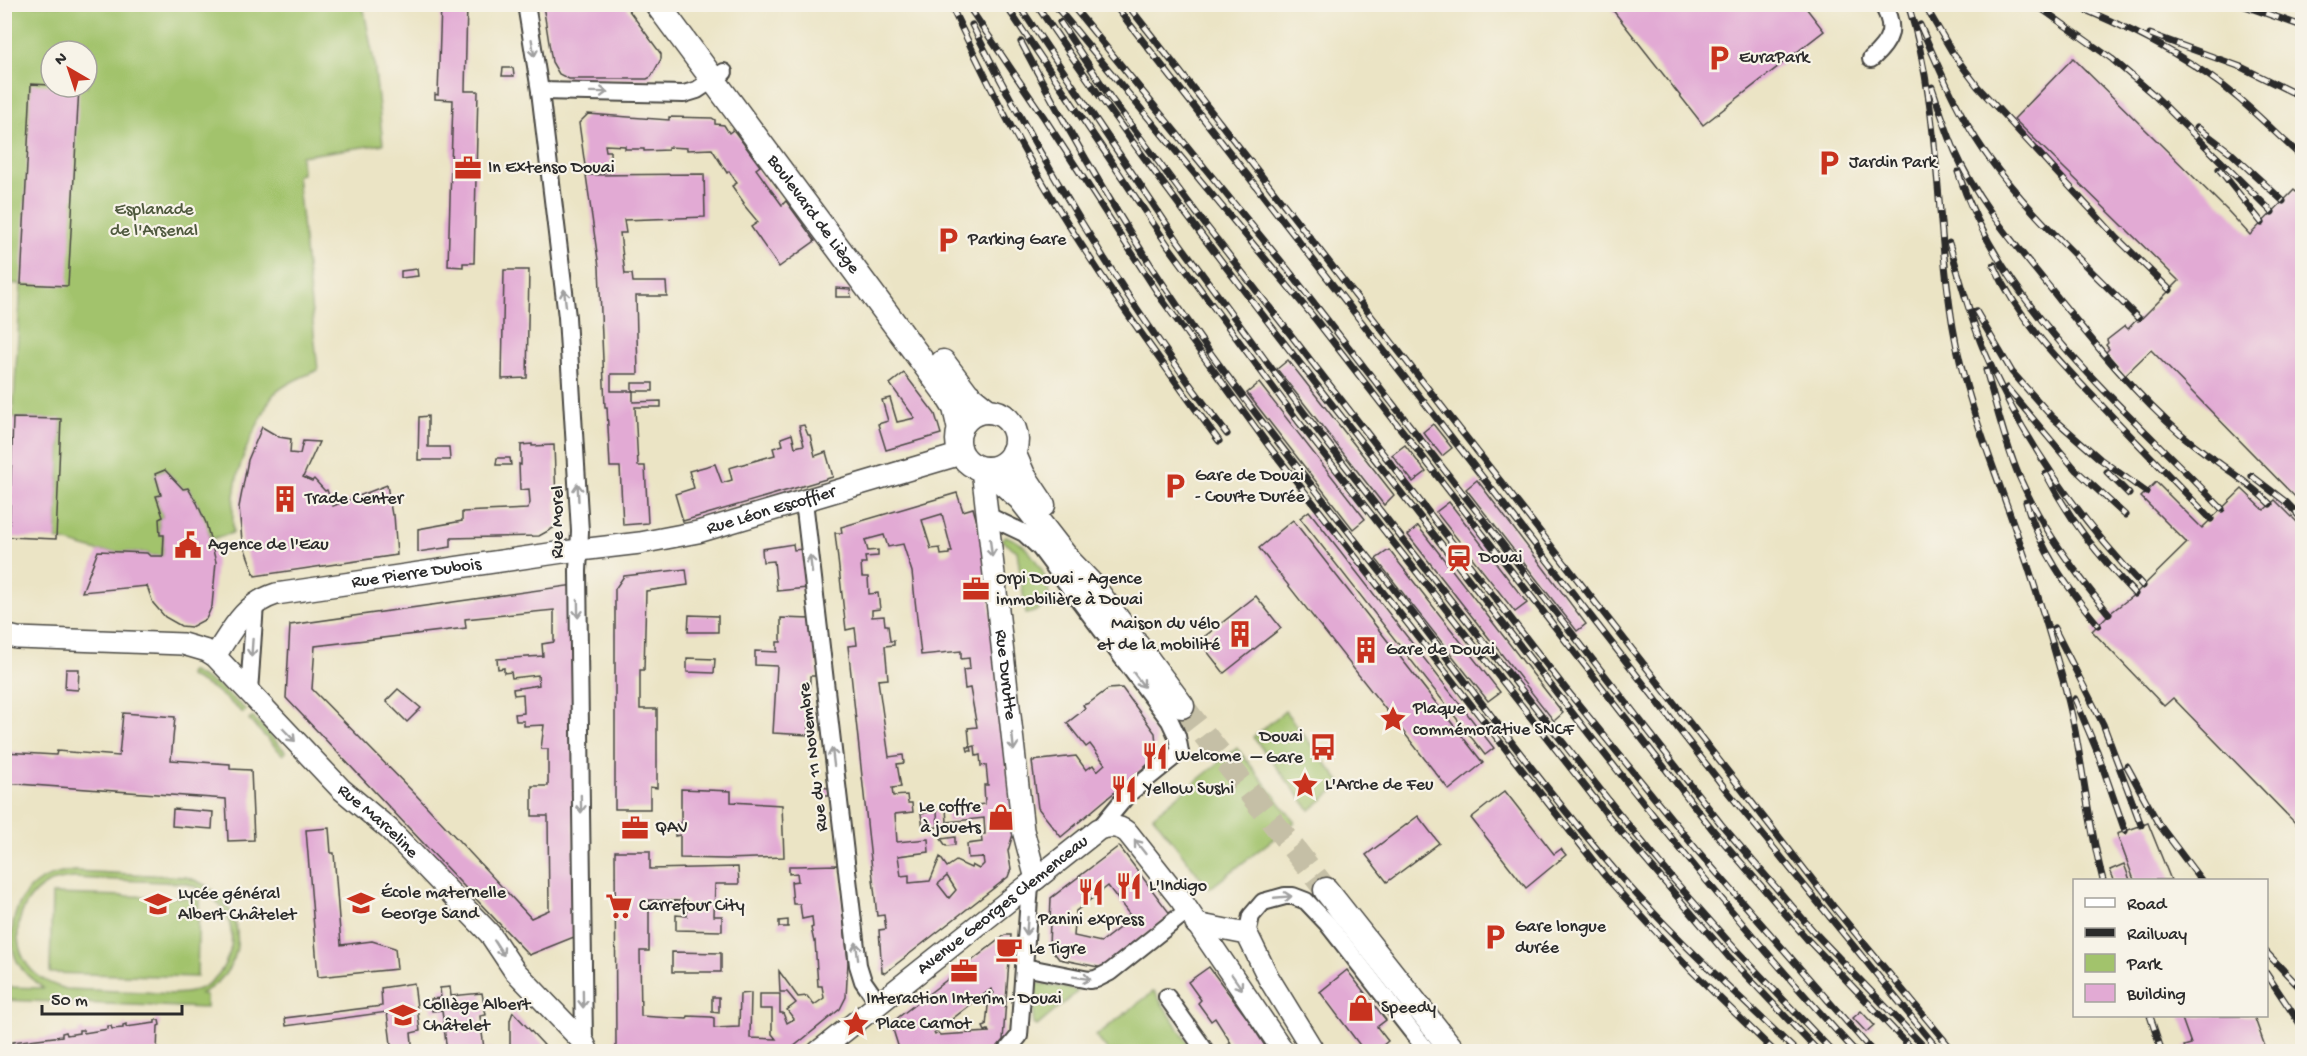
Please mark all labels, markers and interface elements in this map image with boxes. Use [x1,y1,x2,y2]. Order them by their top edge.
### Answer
one-way arrow [528,37,539,57]
north arrow [39,39,99,99]
parking icon: EuraPark [1704,43,1734,73]
place label: EuraPark [1739,48,1811,69]
text: N [52,49,72,71]
one-way arrow [588,86,608,98]
parking icon: Jardin Park [1814,148,1844,178]
street label: Boulevard de Liège [762,150,865,279]
office icon: In Extenso Douai [453,153,483,183]
place label: Jardin Park [1849,153,1938,174]
place label: In Extenso Douai [488,158,615,179]
park label: Esplanade de l'Arsenal [110,200,198,242]
parking icon: Parking Gare [933,225,963,255]
place label: Parking Gare [967,230,1067,251]
one-way arrow [559,288,570,308]
place label: Gare de Douai - Courte Durée [1195,466,1306,508]
parking icon: Gare de Douai - Courte Durée [1160,471,1190,501]
street label: Rue Léon Escoffier [704,481,840,539]
one-way arrow [572,483,583,503]
building icon: Trade Center [270,484,300,514]
street label: Rue Morel [548,486,569,558]
place label: Trade Center [304,489,405,510]
public building icon: Agence de l'Eau [173,530,203,560]
place label: Agence de l'Eau [208,535,329,556]
one-way arrow [986,537,997,557]
station icon: Douai [1444,543,1474,573]
place label: Douai [1478,548,1523,569]
street label: Rue Pierre Dubois [350,553,484,593]
one-way arrow [805,554,816,574]
place label: Orpi Douai - Agence immobilière à Douai [996,569,1143,611]
office icon: Orpi Douai - Agence immobilière à Douai [961,574,991,604]
one-way arrow [572,599,584,619]
place label: Maison du vélo et de la mobilité [1097,614,1221,656]
building icon: Maison du vélo et de la mobilité [1225,619,1255,649]
street label: Rue Durutte [990,629,1021,722]
building icon: Gare de Douai [1351,635,1381,665]
one-way arrow [246,638,257,657]
place label: Gare de Douai [1386,640,1495,661]
one-way arrow [1133,671,1145,687]
street label: Rue du 11 Novembre [794,681,834,833]
place label: Plaque commémorative SNCF [1412,699,1574,741]
place icon: Plaque commémorative SNCF [1378,704,1408,734]
one-way arrow [282,727,296,742]
place label: Douai – Gare [1250,727,1304,769]
one-way arrow [1008,731,1019,751]
bus stop icon: Douai – Gare [1308,732,1338,762]
restaurant icon: Welcome [1140,741,1170,771]
place label: Welcome [1175,746,1242,767]
one-way arrow [827,748,838,768]
place icon: L'Arche de Feu [1290,770,1320,800]
restaurant icon: Yellow Sushi [1109,774,1139,804]
place label: L'Arche de Feu [1325,775,1434,796]
place label: Yellow Sushi [1142,779,1234,800]
street label: Rue Marceline [333,780,423,864]
one-way arrow [575,794,587,813]
place label: Le coffre à jouets [919,797,982,839]
shop icon: Le coffre à jouets [986,802,1016,832]
office icon: QAV [620,813,650,843]
place label: QAV [655,818,688,839]
street label: Avenue Georges Clemenceau [913,831,1093,980]
one-way arrow [1133,840,1146,856]
restaurant icon: L'Indigo [1114,871,1144,901]
place label: L'Indigo [1149,876,1207,897]
restaurant icon: Panini express [1076,877,1106,907]
legend [2073,879,2268,1017]
place label: École maternelle George Sand [381,883,507,925]
place label: Lycée général Albert Châtelet [178,884,298,926]
school or university icon: École maternelle George Sand [346,888,376,918]
school or university icon: Lycée général Albert Châtelet [143,889,173,919]
supermarket icon: Carrefour City [604,891,634,921]
one-way arrow [1273,891,1292,902]
text: Road [2127,895,2168,916]
place label: Carrefour City [639,896,745,917]
place label: Panini express [1037,910,1145,931]
one-way arrow [1021,915,1032,935]
place label: Gare longue durée [1515,917,1607,959]
parking icon: Gare longue durée [1480,922,1510,952]
text: Railway [2127,925,2187,946]
cafe icon: Le Tigre [994,934,1024,964]
one-way arrow [494,939,506,956]
place label: Le Tigre [1029,939,1087,960]
one-way arrow [851,941,862,961]
text: Park [2126,955,2163,976]
office icon: Interaction Interim - Douai [949,956,979,986]
one-way arrow [1071,973,1091,984]
one-way arrow [1231,973,1243,989]
scale bar [42,978,182,1016]
text: Building [2126,985,2186,1006]
one-way arrow [578,988,589,1008]
place label: Interaction Interim - Douai [866,989,1062,1010]
text: 50 m [51,991,88,1012]
shop icon: Speedy [1346,993,1376,1023]
place label: Collège Albert Châtelet [423,995,532,1037]
place label: Speedy [1381,998,1436,1019]
school or university icon: Collège Albert Châtelet [388,1000,418,1030]
place icon: Place Carnot [841,1009,871,1039]
place label: Place Carnot [875,1014,973,1035]

